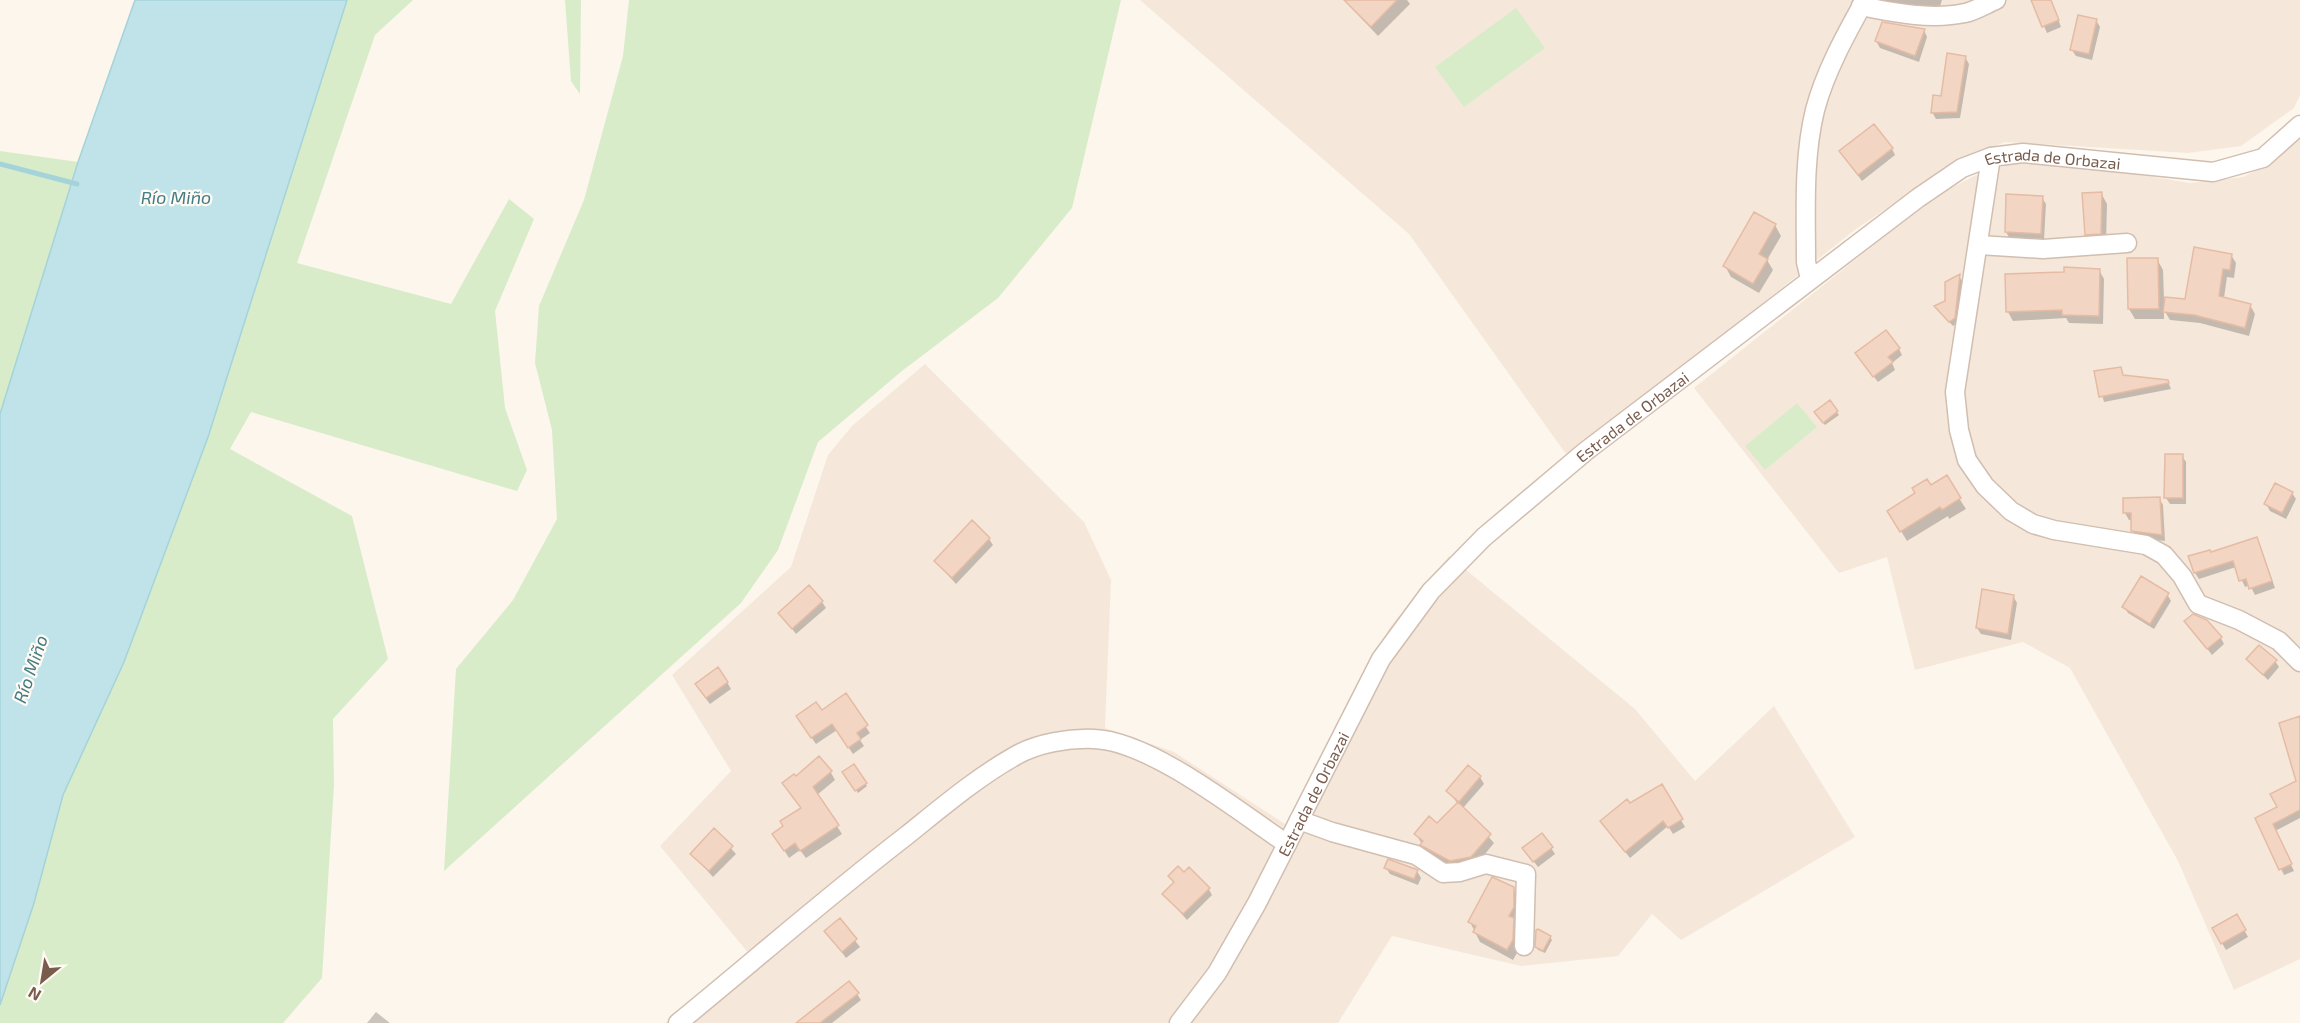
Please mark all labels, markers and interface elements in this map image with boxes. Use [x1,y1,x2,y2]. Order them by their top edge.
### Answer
street label: Estrada de Orbazai [1981,143,2122,172]
water label: Río Miño [141,186,211,208]
street label: Estrada de Orbazai [1571,367,1692,466]
water label: Río Miño [8,632,52,706]
street label: Estrada de Orbazai [1273,728,1352,859]
north arrow [12,951,72,1011]
text: N [24,983,44,1006]

